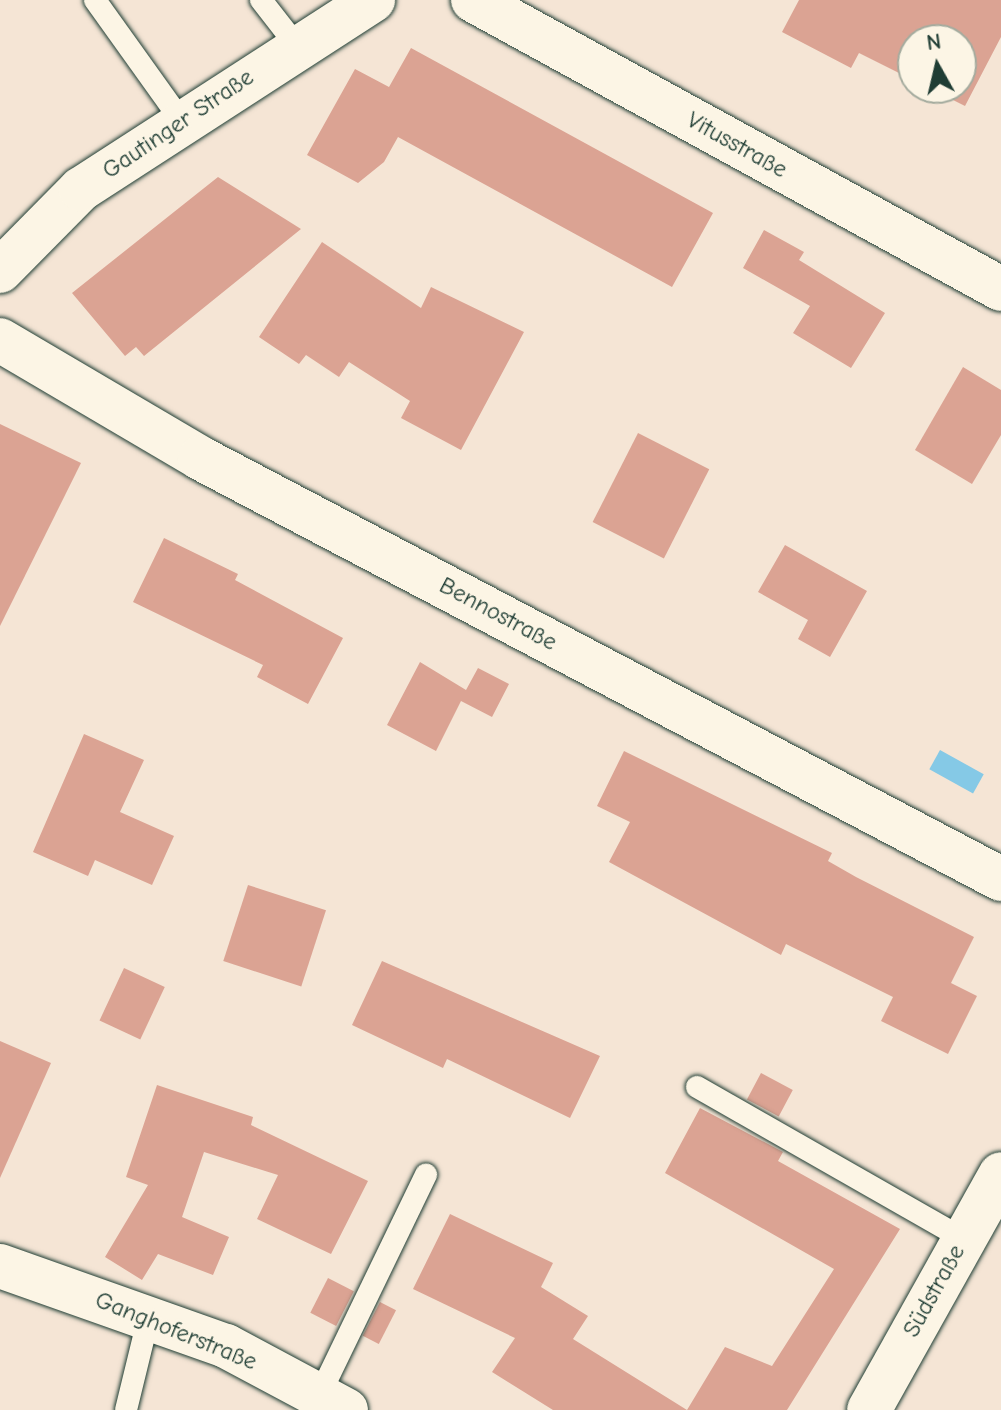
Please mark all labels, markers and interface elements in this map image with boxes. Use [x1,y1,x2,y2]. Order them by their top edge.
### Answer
north arrow [897,24,977,104]
text: N [925,28,943,56]
street label: Gautinger Straße [97,63,259,185]
street label: Vitusstraße [682,106,792,184]
street label: Bennostraße [434,571,562,657]
street label: Südstraße [897,1240,971,1342]
street label: Ganghoferstraße [91,1285,261,1377]

